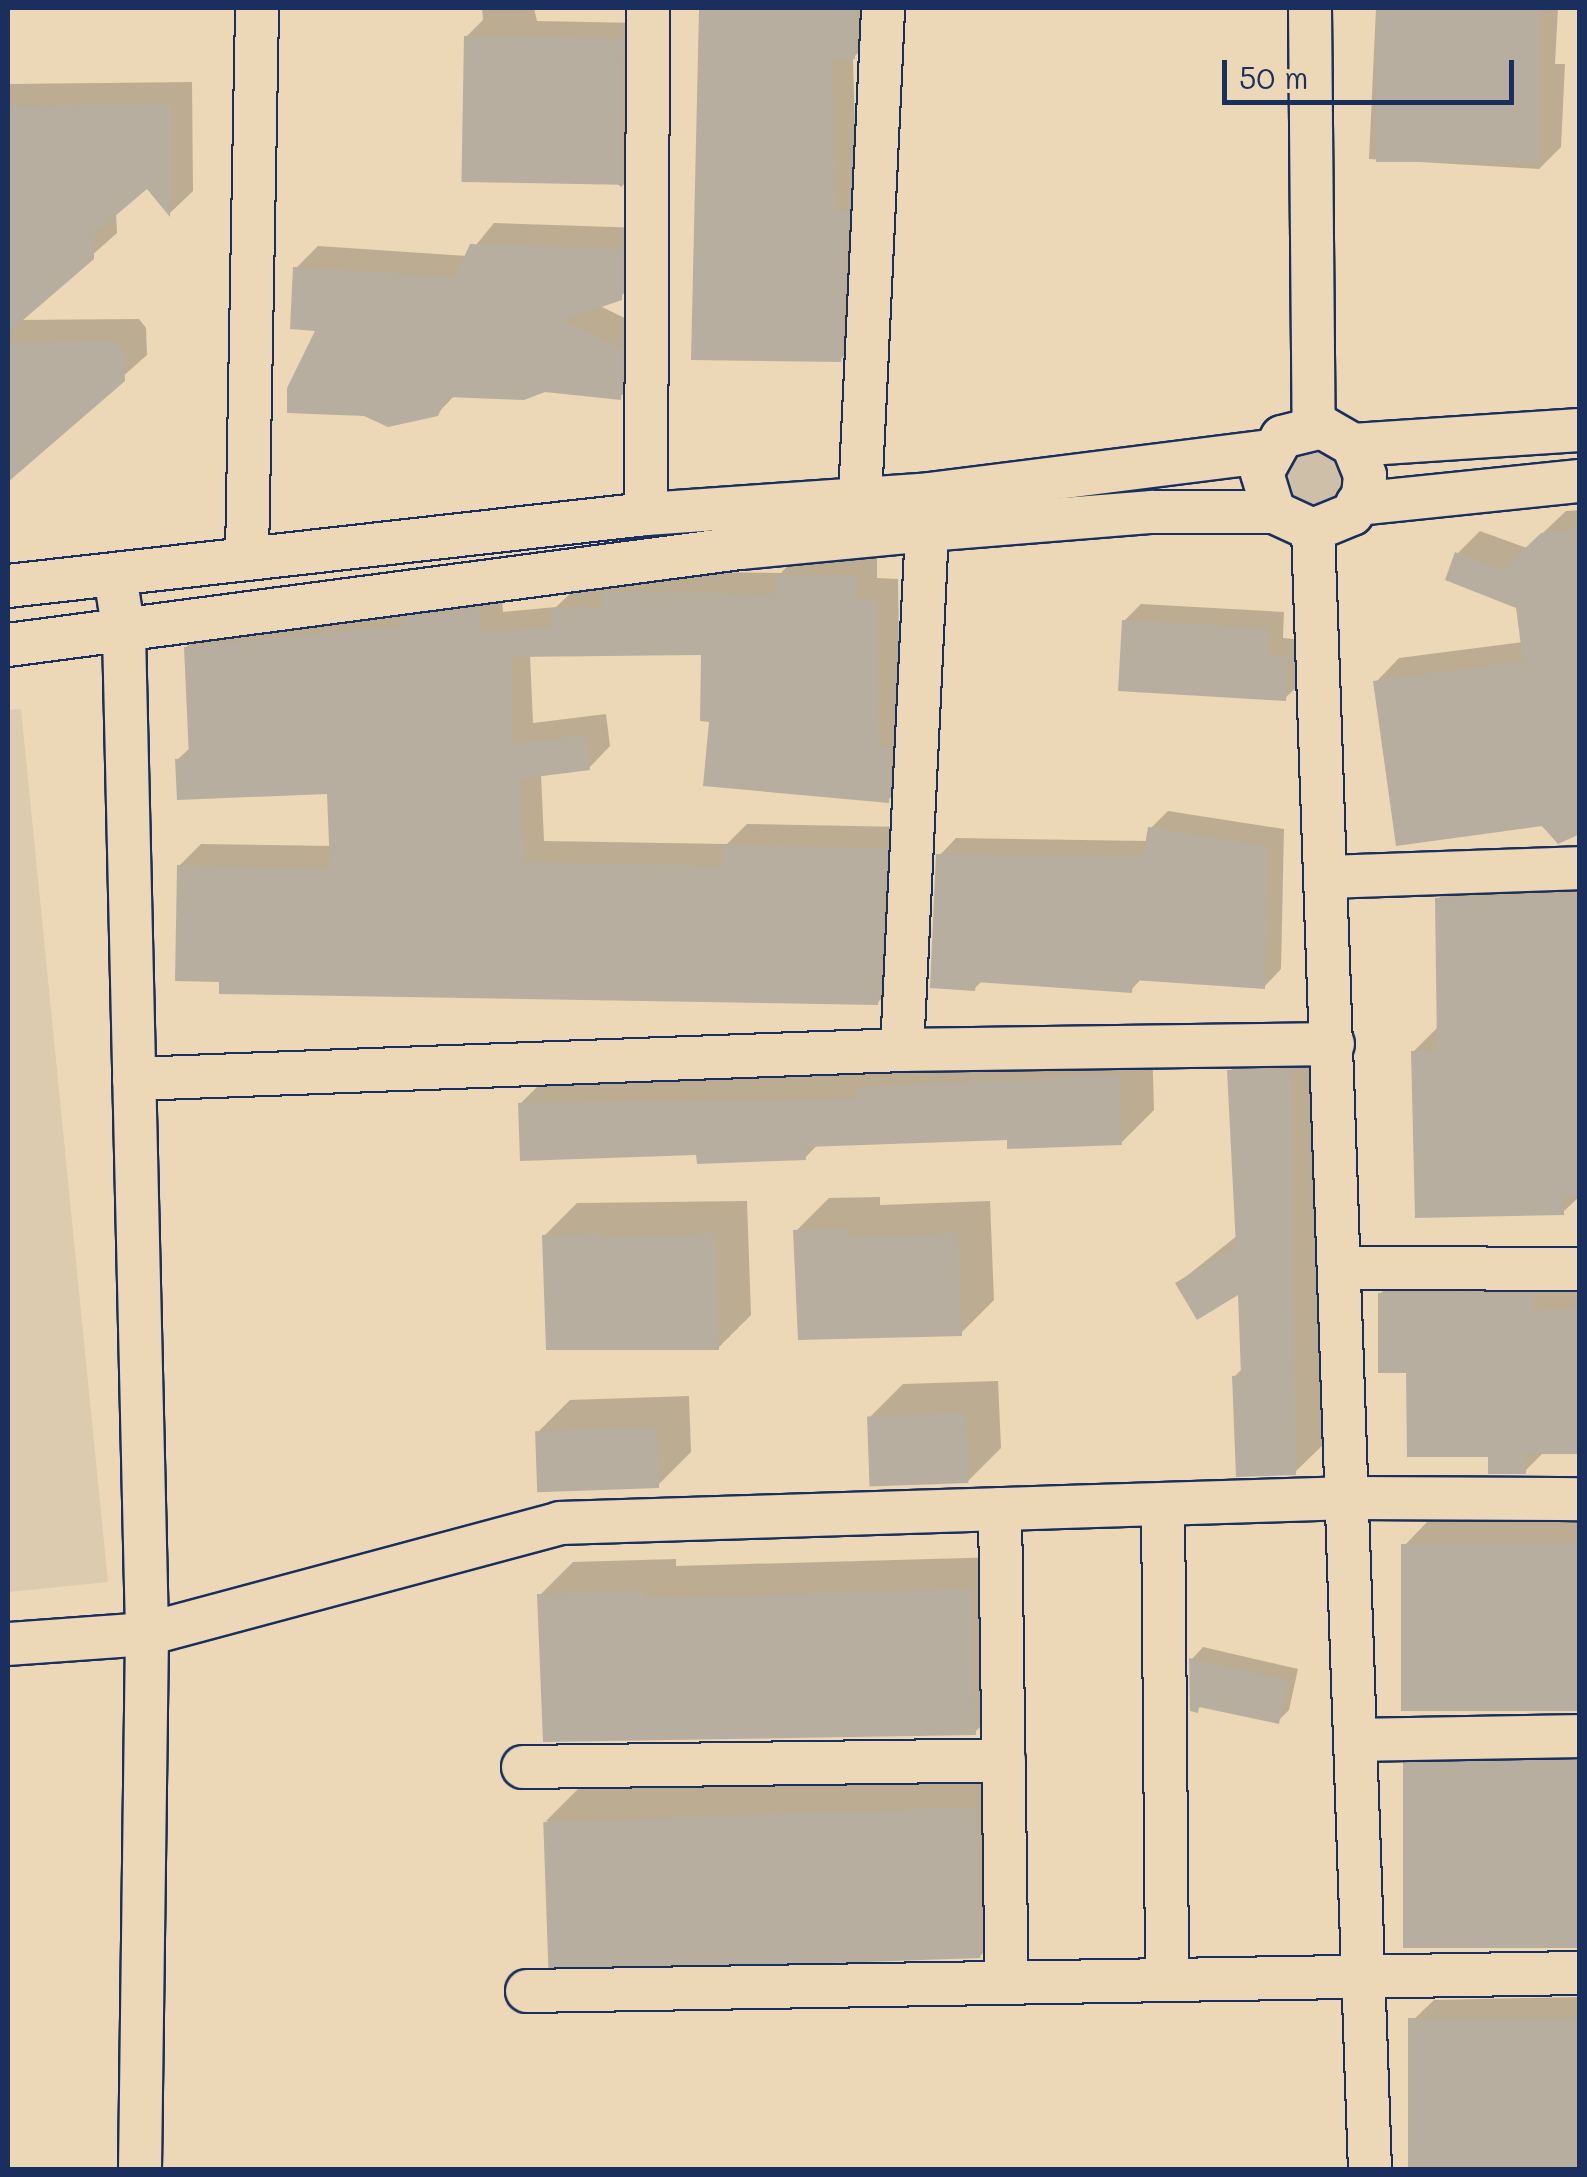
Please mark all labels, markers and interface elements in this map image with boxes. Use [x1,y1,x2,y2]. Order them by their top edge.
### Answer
scale bar [1227,40,1520,102]
text: 50 m [1239,57,1309,97]

